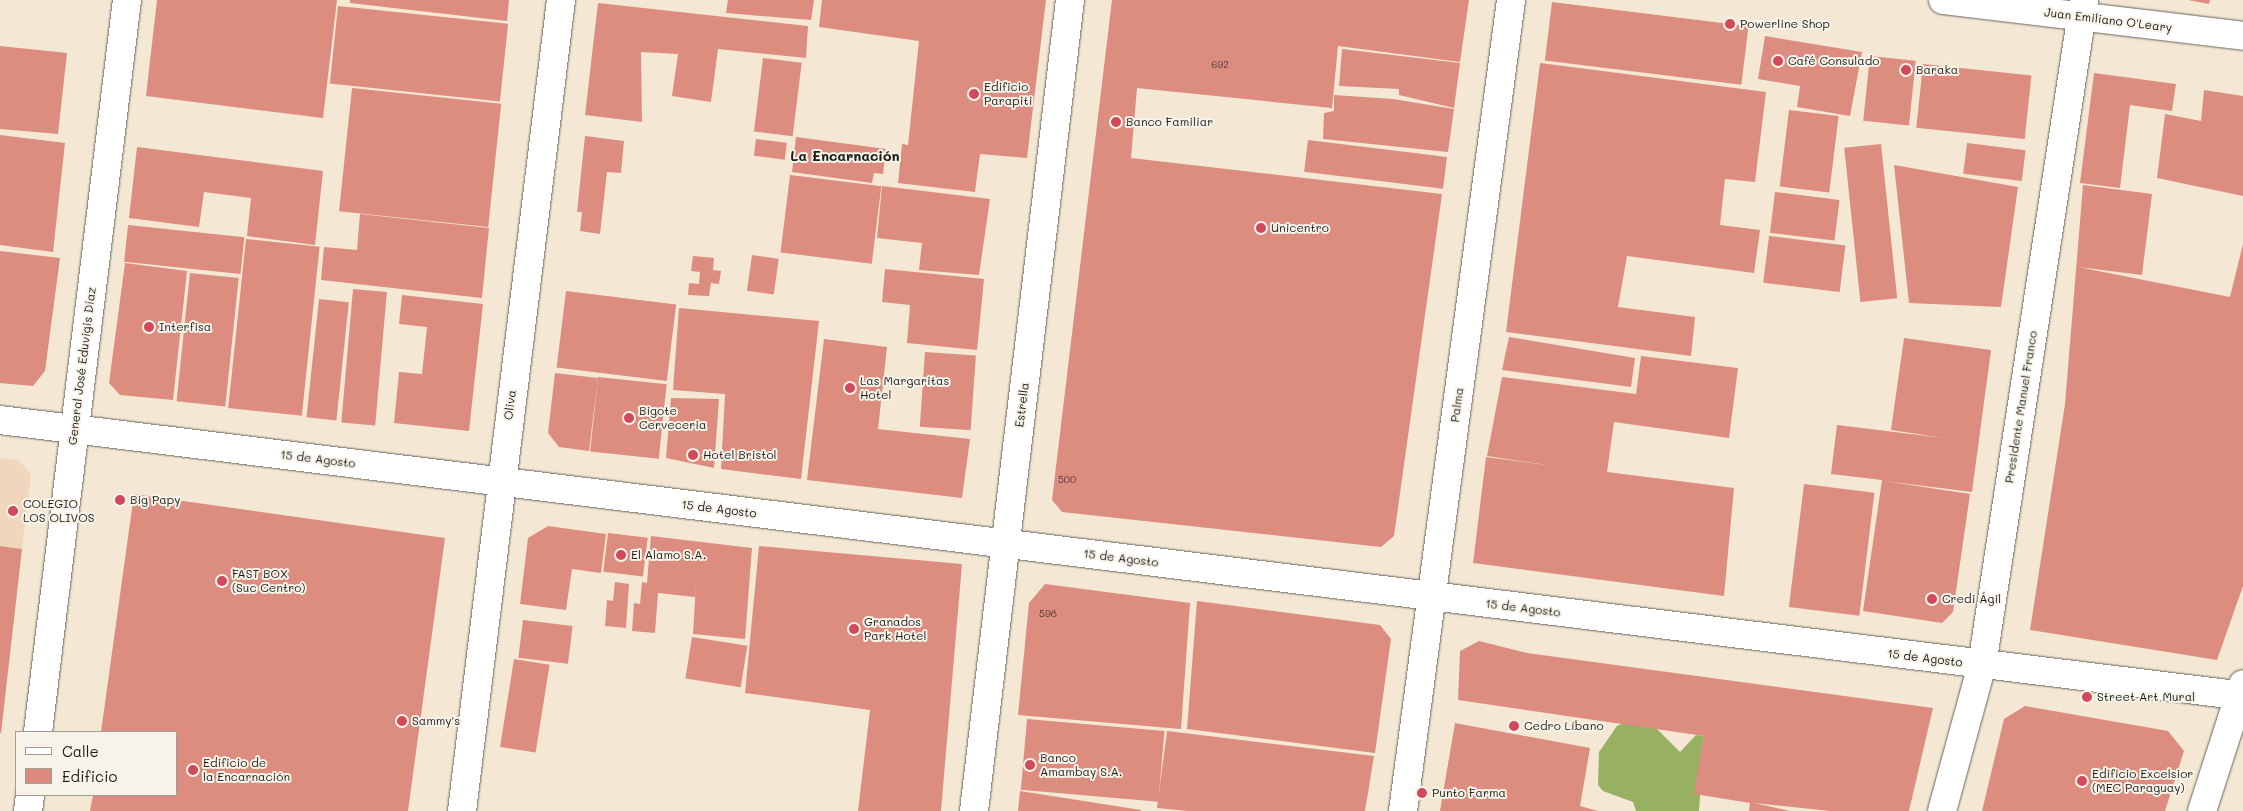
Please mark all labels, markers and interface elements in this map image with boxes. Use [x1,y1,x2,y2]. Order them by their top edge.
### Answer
street label: Juan Emiliano O'Leary [2043,5,2173,35]
place label: Powerline Shop [1740,17,1830,31]
marker: Powerline Shop [1724,18,1736,30]
place label: Café Consulado [1788,54,1879,68]
marker: Café Consulado [1772,55,1784,67]
house number: 692 [1211,59,1229,71]
place label: Baraka [1916,63,1958,77]
marker: Baraka [1900,64,1912,76]
place label: Edificio Parapiti [984,80,1032,108]
marker: Edificio Parapiti [968,88,980,100]
place label: Banco Familiar [1126,115,1213,129]
marker: Banco Familiar [1110,116,1122,128]
district label: La Encarnación [790,148,900,164]
place label: Unicentro [1271,221,1329,235]
marker: Unicentro [1255,222,1267,234]
street label: General José Eduvigis Díaz [65,286,99,446]
place label: Interfisa [159,320,211,334]
marker: Interfisa [143,321,155,333]
street label: Presidente Manuel Franco [2002,330,2040,484]
place label: Las Margaritas Hotel [860,374,949,402]
marker: Las Margaritas Hotel [844,382,856,394]
street label: Estrella [1012,382,1032,428]
street label: Palma [1447,387,1467,423]
street label: Oliva [501,389,519,421]
place label: Bigote Cerveceria [639,404,706,432]
marker: Bigote Cerveceria [623,412,635,424]
street label: 15 de Agosto [280,447,356,471]
place label: Hotel Bristol [703,448,777,462]
marker: Hotel Bristol [687,449,699,461]
house number: 500 [1058,474,1076,486]
place label: Big Papy [130,493,180,507]
marker: Big Papy [114,494,126,506]
place label: COLEGIO LOS OLIVOS [23,497,94,525]
street label: 15 de Agosto [681,497,757,521]
marker: COLEGIO LOS OLIVOS [7,505,19,517]
street label: 15 de Agosto [1083,546,1159,570]
place label: El Alamo S.A. [631,548,706,562]
marker: El Alamo S.A. [615,549,627,561]
place label: FAST BOX (Suc Centro) [232,567,305,595]
marker: FAST BOX (Suc Centro) [216,575,228,587]
place label: Credi Ágil [1942,592,2001,606]
marker: Credi Ágil [1926,593,1938,605]
street label: 15 de Agosto [1485,596,1561,620]
house number: 598 [1039,608,1057,620]
place label: Granados Park Hotel [864,615,926,643]
marker: Granados Park Hotel [848,623,860,635]
street label: 15 de Agosto [1887,646,1963,670]
place label: Street Art Mural [2097,690,2195,704]
marker: Street Art Mural [2081,691,2093,703]
place label: Sammy's [412,714,460,728]
marker: Sammy's [396,715,408,727]
place label: Cedro Líbano [1524,719,1604,733]
marker: Cedro Líbano [1508,720,1520,732]
legend [15,731,178,796]
text: Calle [62,741,99,761]
place label: Banco Amambay S.A. [1040,751,1122,779]
place label: Edificio de la Encarnación [203,756,290,784]
marker: Banco Amambay S.A. [1024,759,1036,771]
marker: Edificio de la Encarnación [187,764,199,776]
text: Edificio [62,766,117,786]
place label: Edificio Excelsior (MEC Paraguay) [2092,767,2193,795]
marker: Edificio Excelsior (MEC Paraguay) [2076,775,2088,787]
place label: Punto Farma [1432,786,1506,800]
marker: Punto Farma [1416,787,1428,799]

